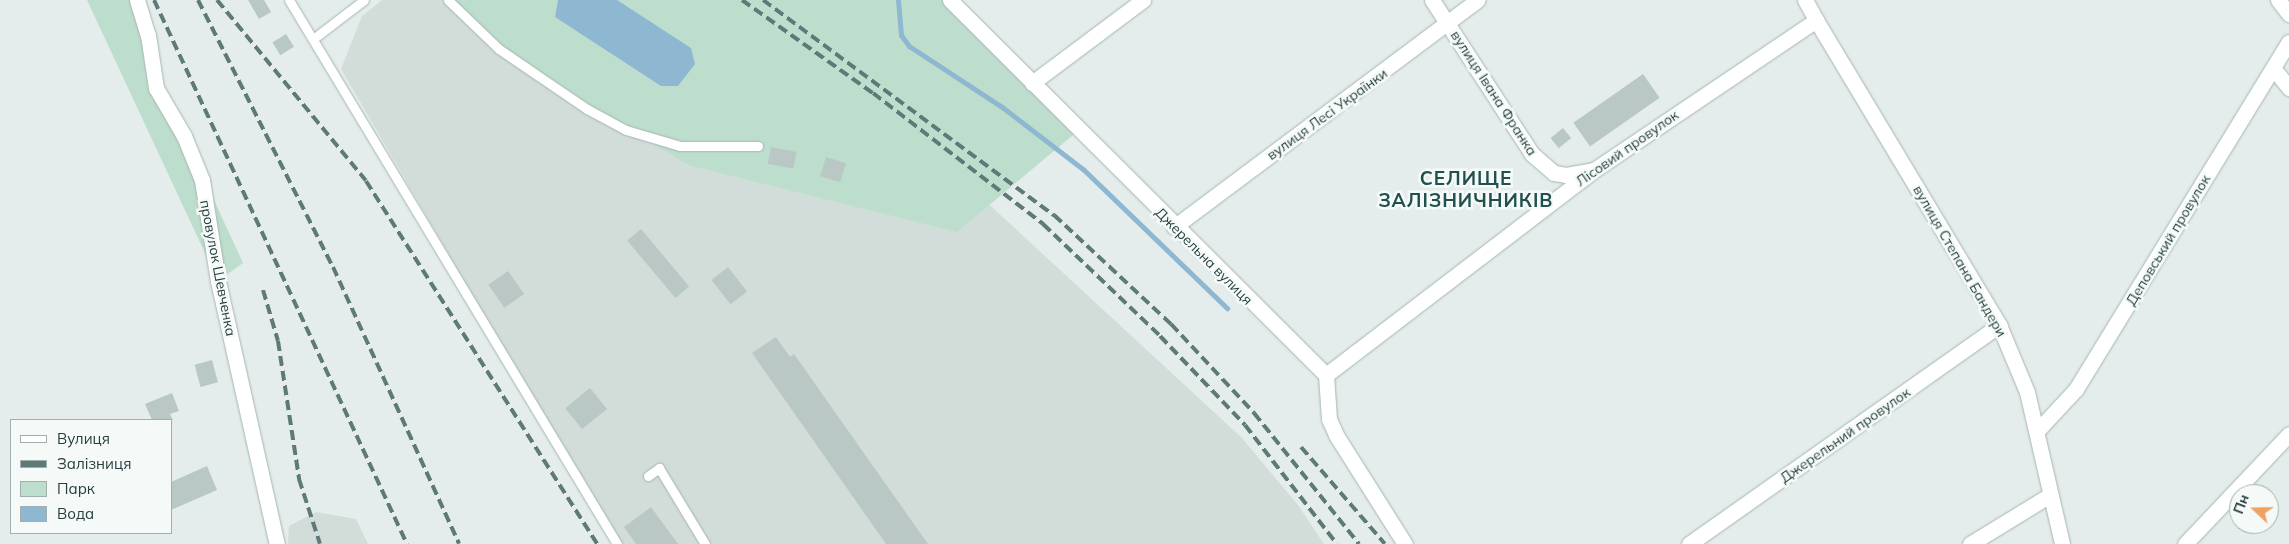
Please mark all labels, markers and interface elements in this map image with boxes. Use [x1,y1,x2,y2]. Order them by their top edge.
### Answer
street label: вулиця Івана Франка [1447,27,1541,159]
street label: вулиця Лесі Українки [1263,65,1391,163]
street label: Лісовий провулок [1572,106,1682,190]
district label: СЕЛИЩЕ ЗАЛІЗНИЧНИКІВ [1377,168,1555,212]
street label: Деповський провулок [2122,172,2214,308]
street label: вулиця Степана Бандери [1910,182,2010,340]
street label: провулок Шевченка [197,199,239,337]
street label: Джерельна вулиця [1152,204,1256,308]
street label: Джерельний провулок [1777,384,1913,486]
legend [10,419,172,534]
text: Вулиця [57,429,110,448]
text: Залізниця [57,454,131,473]
text: Парк [57,479,95,498]
north arrow [2229,484,2279,534]
text: Пн [2229,492,2253,516]
text: Вода [57,504,94,523]

